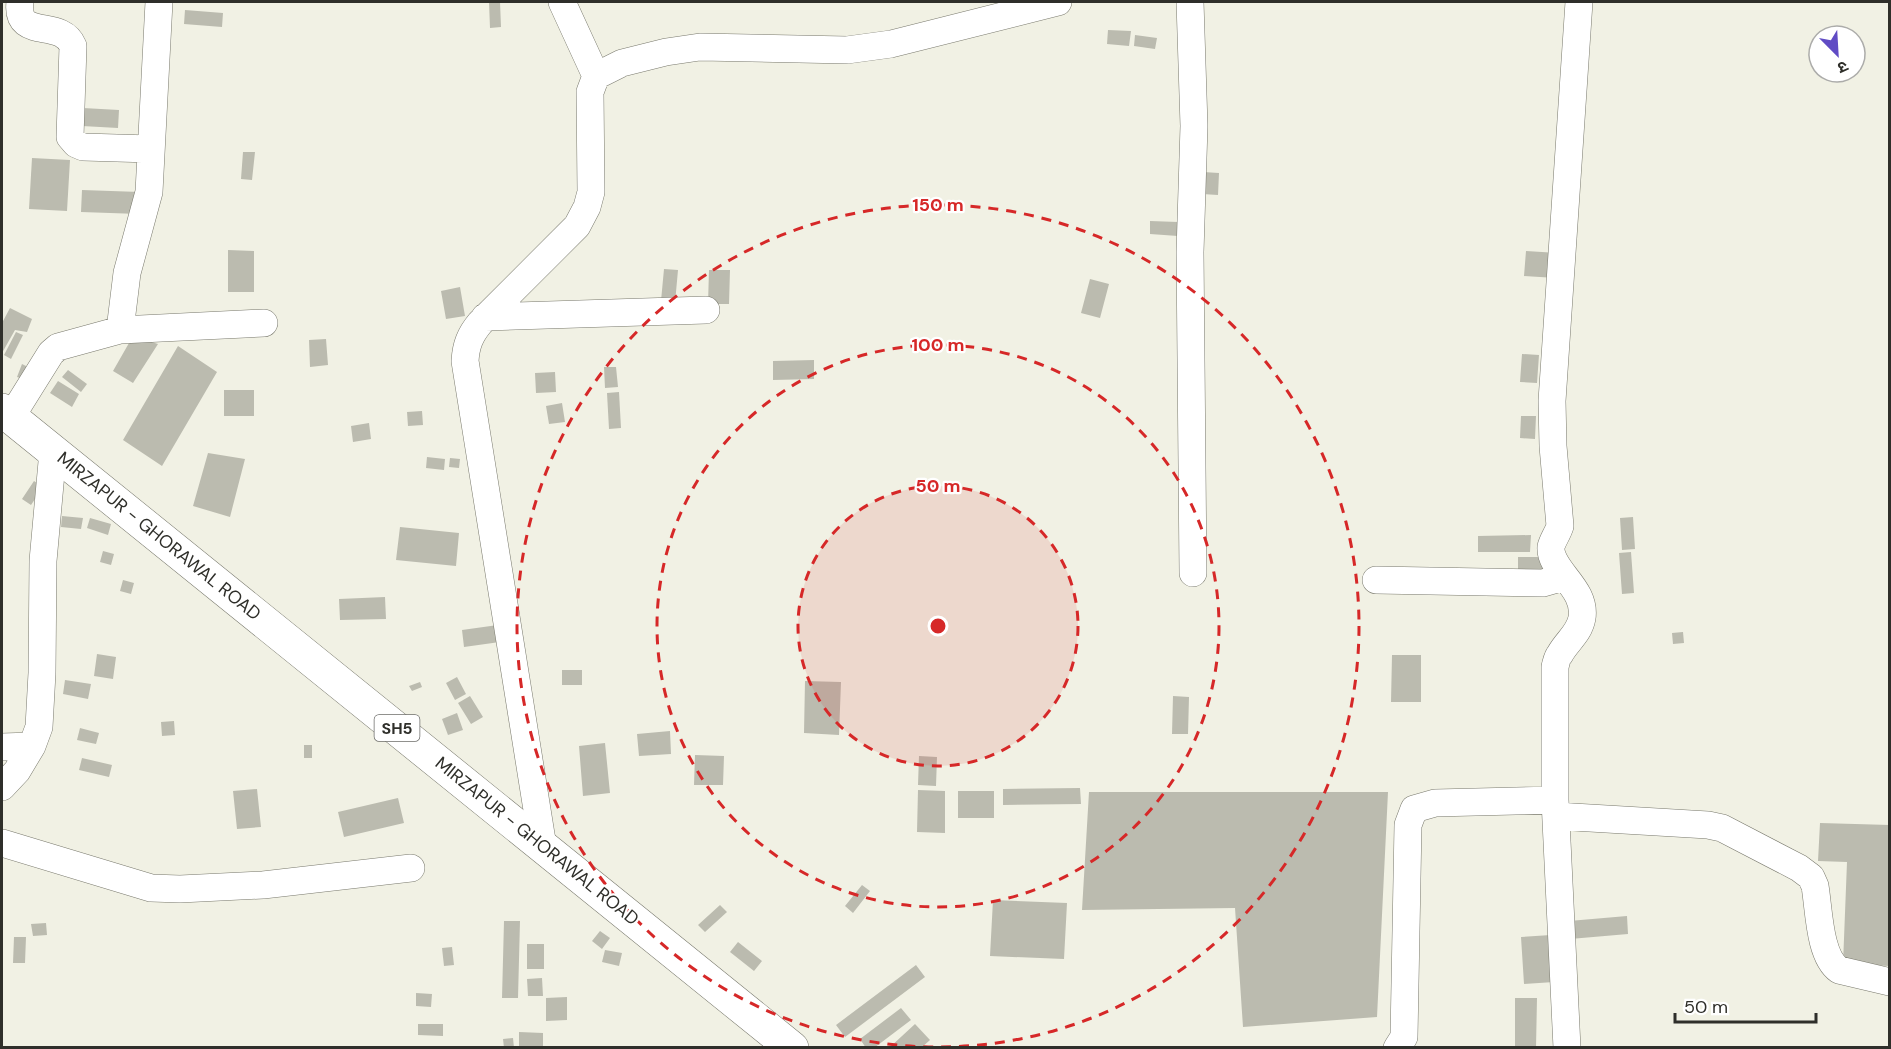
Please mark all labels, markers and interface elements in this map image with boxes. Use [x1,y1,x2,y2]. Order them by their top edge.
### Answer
north arrow [1807,24,1867,84]
text: उ [1834,56,1851,79]
text: 150 m [912,193,964,217]
text: 100 m [911,333,965,357]
street label: MIRZAPUR - GHORAWAL ROAD [52,446,266,626]
text: 50 m [915,474,961,498]
centre of rings [928,616,948,636]
road number: SH5 [374,715,420,741]
street label: MIRZAPUR - GHORAWAL ROAD [430,751,644,931]
scale bar [1675,986,1816,1024]
text: 50 m [1684,995,1728,1019]

